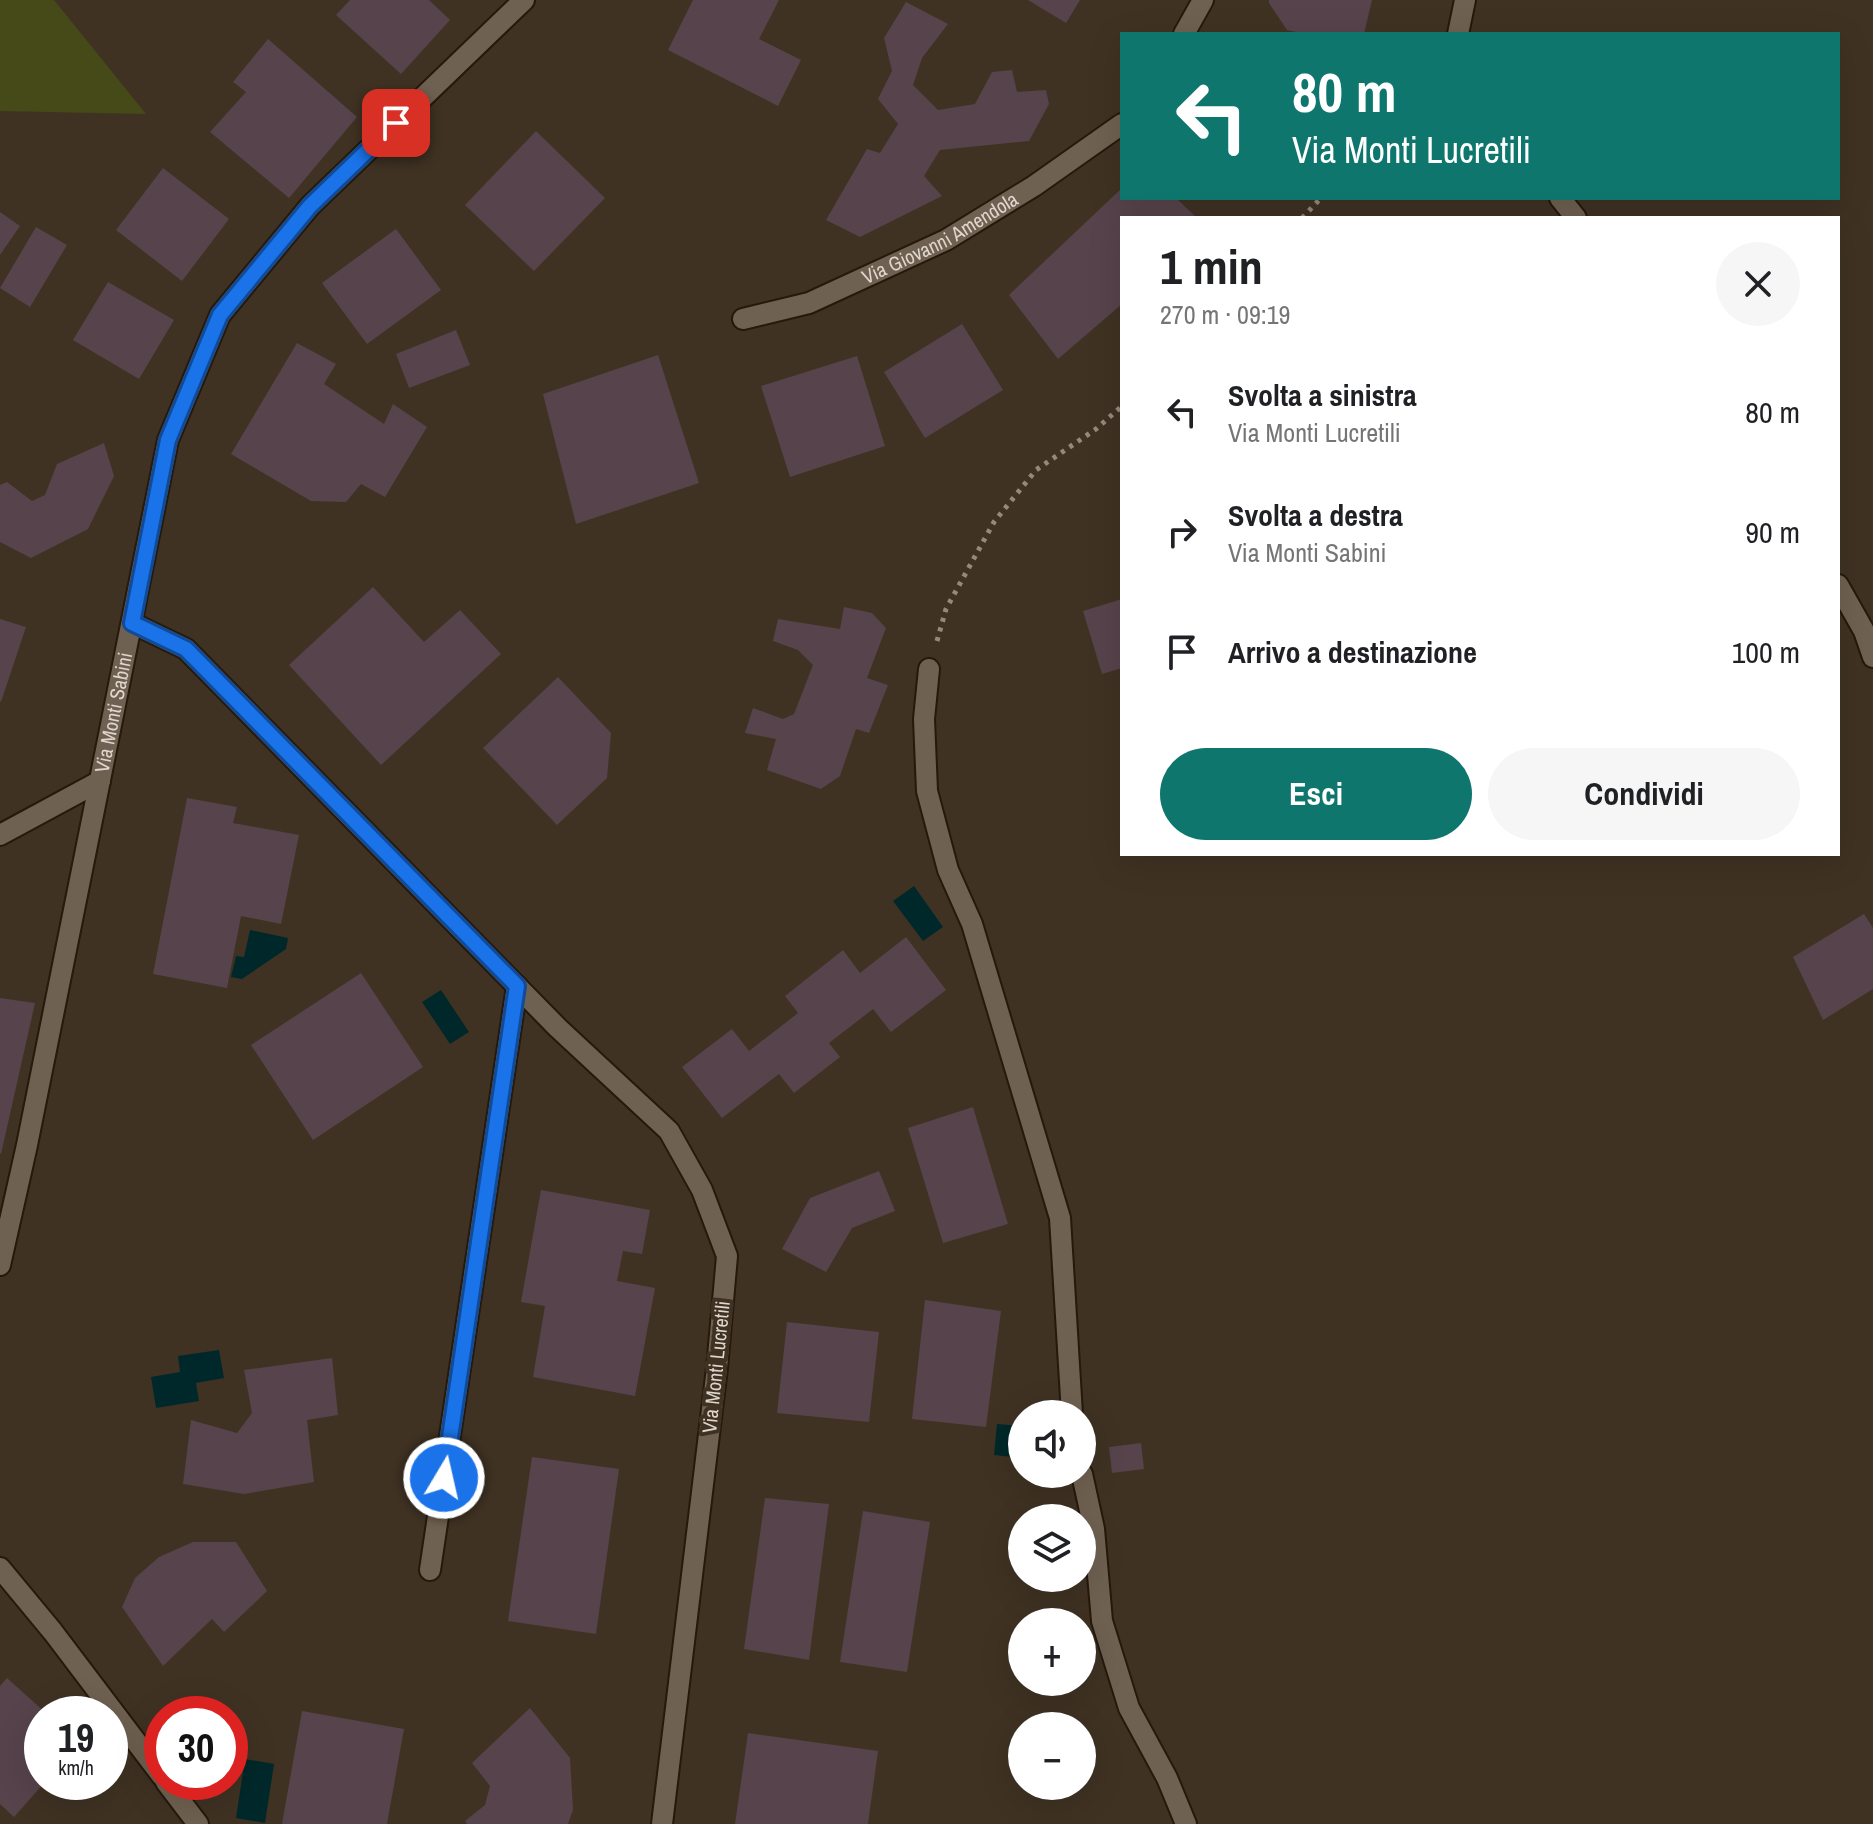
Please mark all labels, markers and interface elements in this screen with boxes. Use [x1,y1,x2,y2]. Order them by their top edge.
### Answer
text: 80 m [1292,54,1397,129]
icon: left [1160,64,1264,168]
pin [362,89,430,157]
icon: arrive [374,101,418,145]
text: Via Monti Lucretili [1292,126,1531,174]
street label: Via Giovanni Amendola [857,185,1023,290]
text: 1 min [1160,234,1263,299]
button: close [1716,242,1800,326]
text: 270 m · 09:19 [1160,297,1290,332]
text: Svolta a sinistra [1228,375,1417,415]
icon: left [1160,390,1204,434]
text: 80 m [1745,392,1800,432]
text: Via Monti Lucretili [1228,415,1401,450]
text: Svolta a destra [1228,495,1403,535]
icon: right [1160,510,1204,554]
text: 90 m [1745,512,1800,552]
text: Via Monti Sabini [1228,535,1386,570]
icon: arrive [1160,630,1204,674]
text: Arrivo a destinazione [1228,632,1477,672]
text: 100 m [1732,632,1800,672]
street label: Via Monti Sabini [88,650,138,775]
button: Esci [1160,748,1472,840]
button: Condividi [1488,748,1800,840]
street label: Via Monti Lucretili [695,1299,736,1434]
map controls [1008,1400,1096,1800]
button: sound [1008,1400,1096,1488]
position arrow [402,1436,486,1520]
button: layers [1008,1504,1096,1592]
button: + [1008,1608,1096,1696]
speed limit sign: 30 [144,1696,248,1800]
text: 19 [58,1711,94,1764]
button: − [1008,1712,1096,1800]
text: km/h [58,1754,94,1781]

